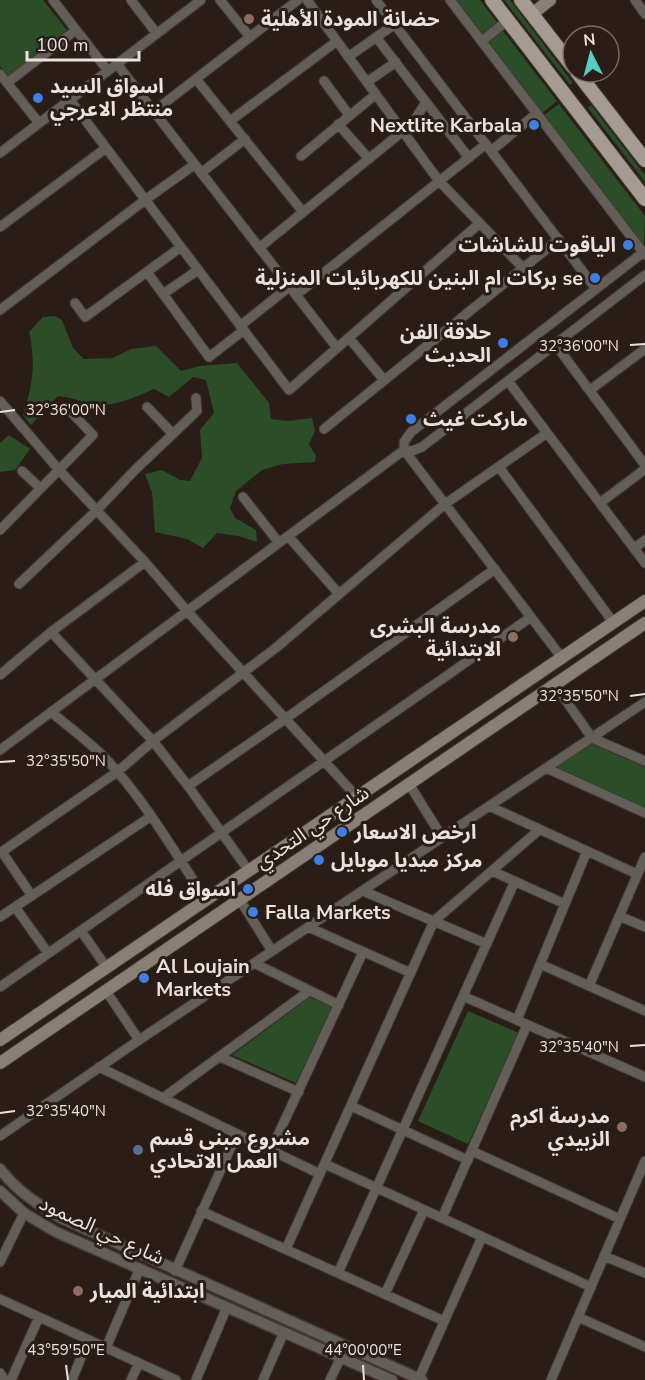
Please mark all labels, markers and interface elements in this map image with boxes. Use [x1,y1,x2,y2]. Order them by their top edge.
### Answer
place label: حضانة المودة الأهلية [261,6,440,33]
marker: حضانة المودة الأهلية [242,12,256,26]
scale bar [27,24,140,62]
north arrow [561,24,621,84]
text: N [582,29,597,52]
text: 100 m [36,33,88,57]
place label: اسواق السيد منتظر الاعرجي [50,73,173,126]
marker: اسواق السيد منتظر الاعرجي [31,91,45,105]
place label: Nextlite Karbala [370,112,522,139]
marker: Nextlite Karbala [527,118,541,132]
place label: الياقوت للشاشات [458,232,616,259]
marker: الياقوت للشاشات [621,238,635,252]
place label: بركات ام البنين للكهربائيات المنزلية se [255,265,583,293]
marker: بركات ام البنين للكهربائيات المنزلية se [588,271,602,285]
place label: حلاقة الفن الحديث [400,319,491,369]
marker: حلاقة الفن الحديث [496,336,510,350]
text: 32°36'00"N [539,336,619,356]
text: 32°36'00"N [26,400,106,420]
place label: ماركت غيث [423,406,528,433]
marker: ماركت غيث [404,412,418,426]
place label: مدرسة البشرى الابتدائية [370,613,501,663]
marker: مدرسة البشرى الابتدائية [506,630,520,644]
text: 32°35'50"N [539,686,619,706]
text: 32°35'50"N [26,751,106,771]
street label: شارع حي التحدي [250,779,375,877]
place label: ارخص الاسعار [353,819,476,846]
marker: ارخص الاسعار [335,825,349,839]
place label: مركز ميديا موبايل [331,847,482,874]
marker: مركز ميديا موبايل [312,853,326,867]
place label: اسواق فله [145,876,236,903]
marker: اسواق فله [241,882,255,896]
place label: Falla Markets [265,899,391,926]
marker: Falla Markets [246,905,260,919]
place label: Al Loujain Markets [156,953,250,1003]
marker: Al Loujain Markets [137,971,151,985]
text: 32°35'40"N [539,1037,619,1057]
text: 32°35'40"N [26,1101,106,1121]
place label: مدرسة اكرم الزبيدي [510,1103,610,1156]
marker: مدرسة اكرم الزبيدي [615,1120,629,1134]
place label: مشروع مبنى قسم العمل الاتحادي [150,1125,310,1178]
marker: مشروع مبنى قسم العمل الاتحادي [131,1143,145,1157]
street label: شارع حي الصمود [34,1190,169,1273]
place label: ابتدائية الميار [89,1278,205,1305]
marker: ابتدائية الميار [71,1284,85,1298]
text: 43°59'50"E [27,1340,105,1360]
text: 44°00'00"E [324,1340,402,1360]

